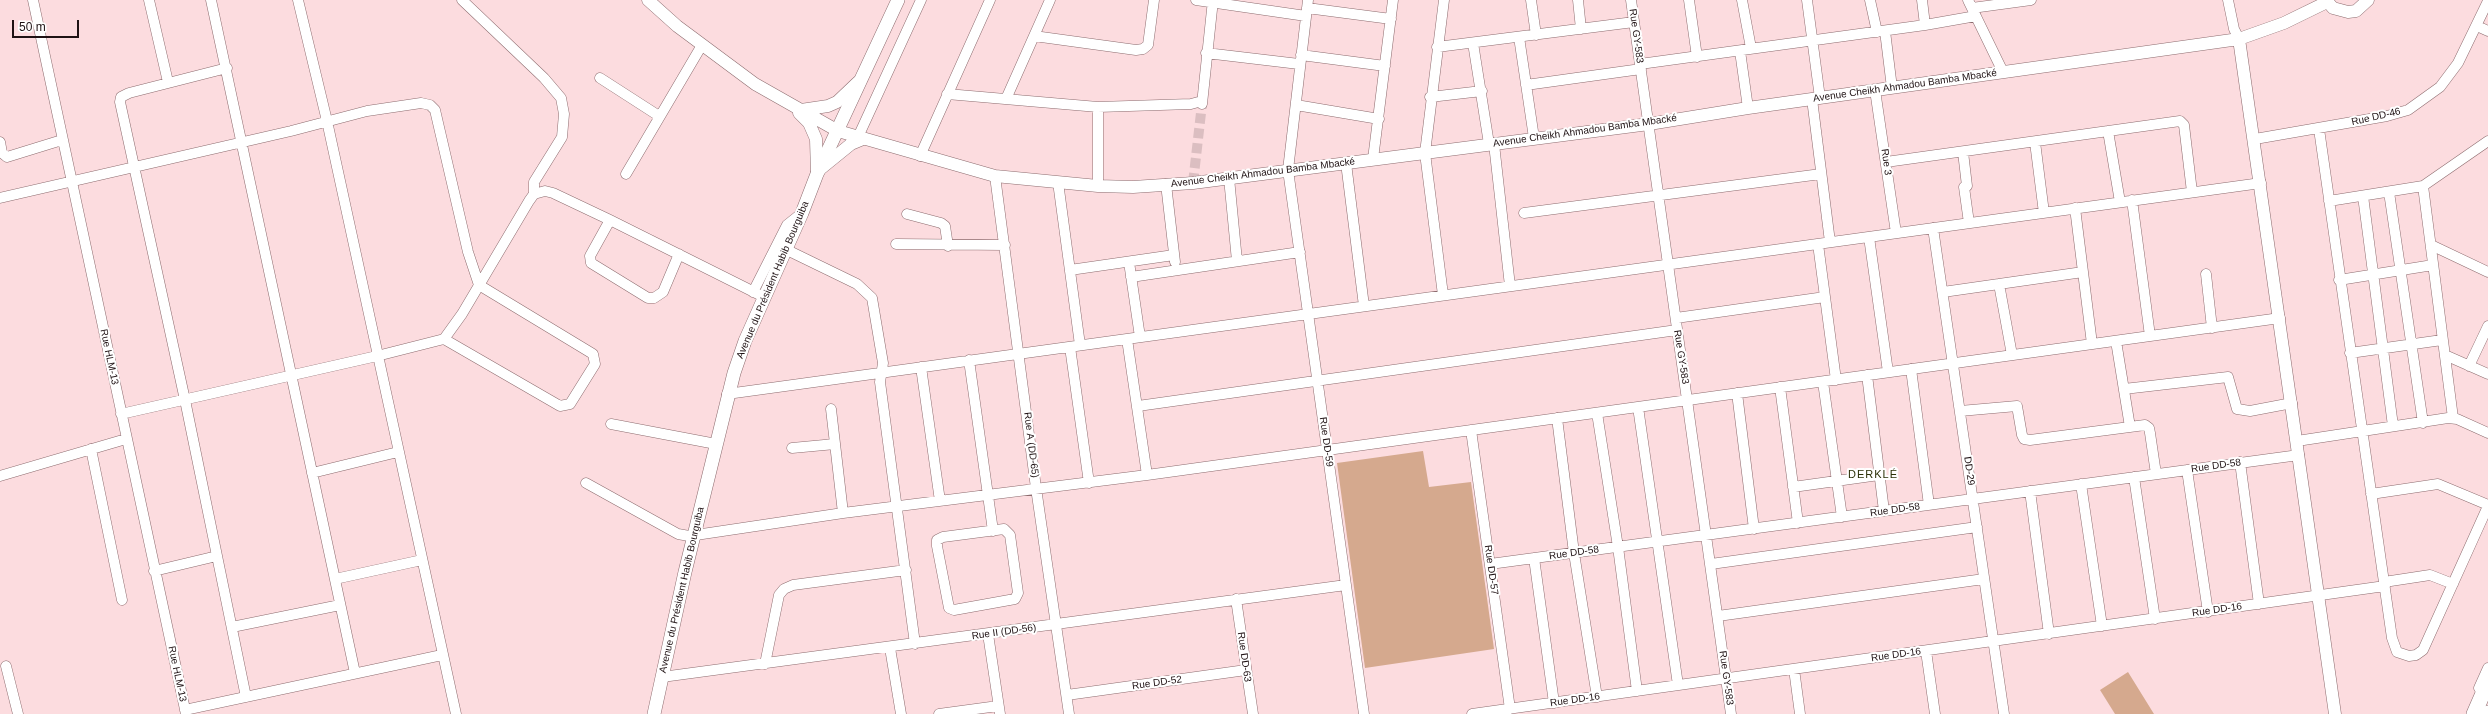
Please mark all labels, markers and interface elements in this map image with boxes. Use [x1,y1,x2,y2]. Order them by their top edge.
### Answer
street label: Rue GY-583 [1626,8,1646,64]
scale bar [14,12,81,38]
text: 50 m [19,20,46,34]
street label: Avenue Cheikh Ahmadou Bamba Mbacké [1812,67,1998,105]
street label: Rue DD-46 [2350,106,2402,128]
street label: Avenue Cheikh Ahmadou Bamba Mbacké [1492,112,1678,150]
street label: Rue 3 [1878,148,1894,176]
street label: Avenue Cheikh Ahmadou Bamba Mbacké [1170,156,1356,190]
street label: Avenue du Président Habib Bourguiba [734,199,812,361]
street label: Rue HLM-13 [97,328,121,386]
street label: Rue GY-583 [1671,329,1691,385]
street label: Rue A (DD-65) [1021,411,1041,479]
street label: Rue DD-59 [1317,416,1335,468]
street label: DD-29 [1961,456,1977,486]
street label: Rue DD-58 [2190,457,2242,475]
district label: DERKLÉ [1848,468,1898,482]
street label: Rue DD-58 [1869,501,1921,519]
street label: Avenue du Président Habib Bourguiba [657,506,707,674]
street label: Rue DD-57 [1482,544,1500,596]
street label: Rue DD-58 [1548,544,1600,562]
street label: Rue DD-16 [2191,601,2243,619]
street label: Rue II (DD-56) [971,622,1037,642]
street label: Rue DD-63 [1235,631,1253,683]
street label: Rue HLM-13 [165,645,189,703]
street label: Rue DD-16 [1870,646,1922,664]
street label: Rue GY-583 [1716,650,1736,706]
street label: Rue DD-52 [1131,674,1183,692]
street label: Rue DD-16 [1549,691,1601,709]

